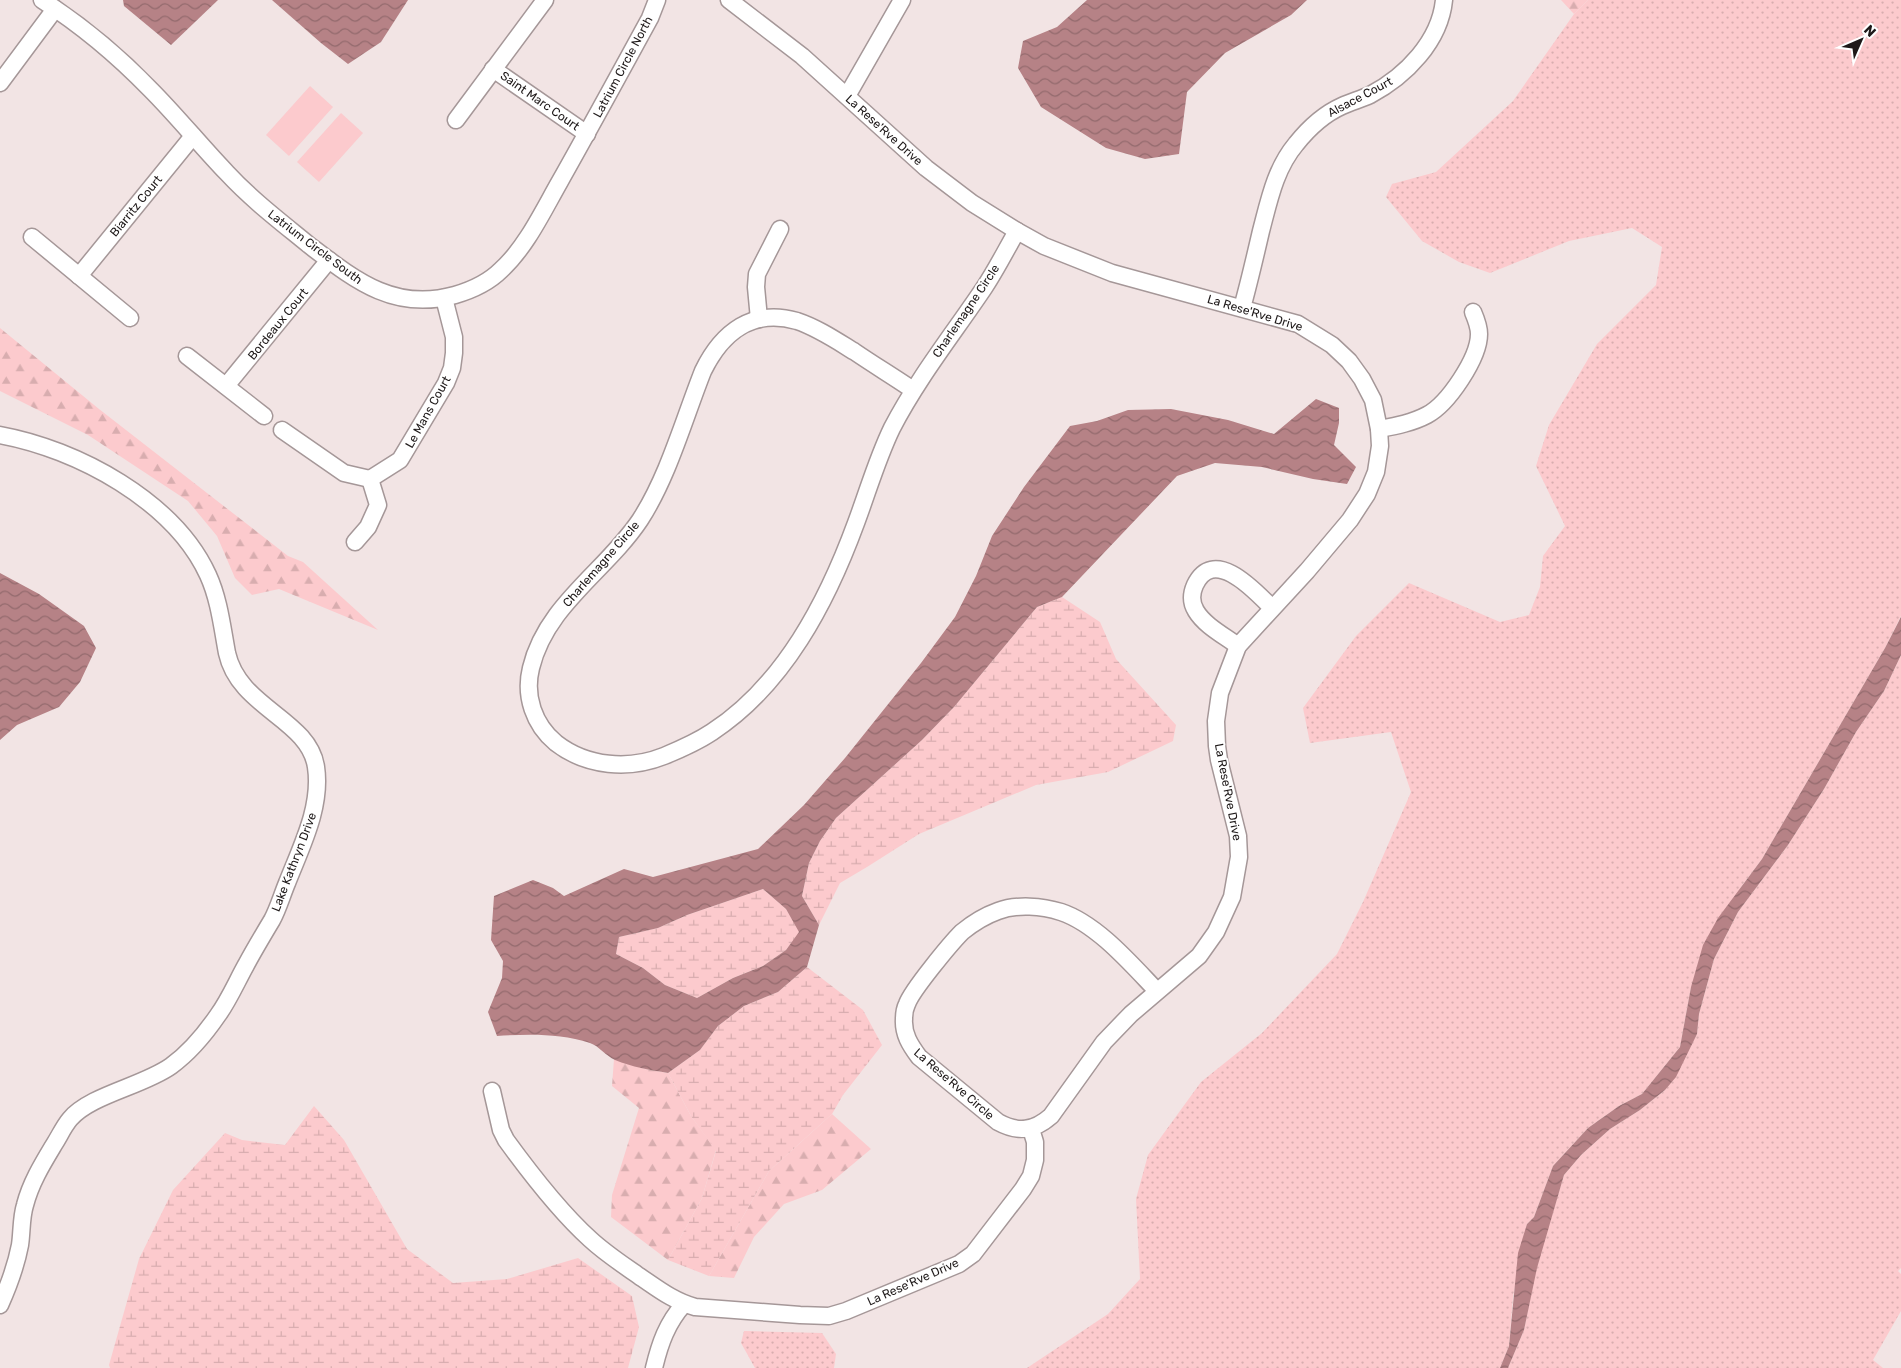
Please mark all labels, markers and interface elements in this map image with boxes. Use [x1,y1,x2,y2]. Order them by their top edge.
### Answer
street label: Latrium Circle North [590,14,656,120]
north arrow [1836,15,1886,65]
text: N [1860,22,1879,41]
street label: Saint Marc Court [498,69,582,134]
street label: Alsace Court [1325,74,1395,120]
street label: La Rese'Rve Drive [843,92,926,168]
street label: Biarritz Court [107,172,165,239]
street label: Latrium Circle South [265,207,365,287]
street label: Charlemagne Circle [930,262,1002,360]
street label: Bordeaux Court [245,285,311,363]
street label: La Rese'Rve Drive [1206,292,1305,334]
street label: Le Mans Court [402,373,454,450]
street label: Charlemagne Circle [560,518,642,610]
street label: La Rese'Rve Drive [1212,742,1244,842]
street label: Lake Kathryn Drive [269,810,319,913]
street label: La Rese'Rve Circle [911,1045,997,1123]
street label: La Rese'Rve Drive [865,1255,961,1308]

